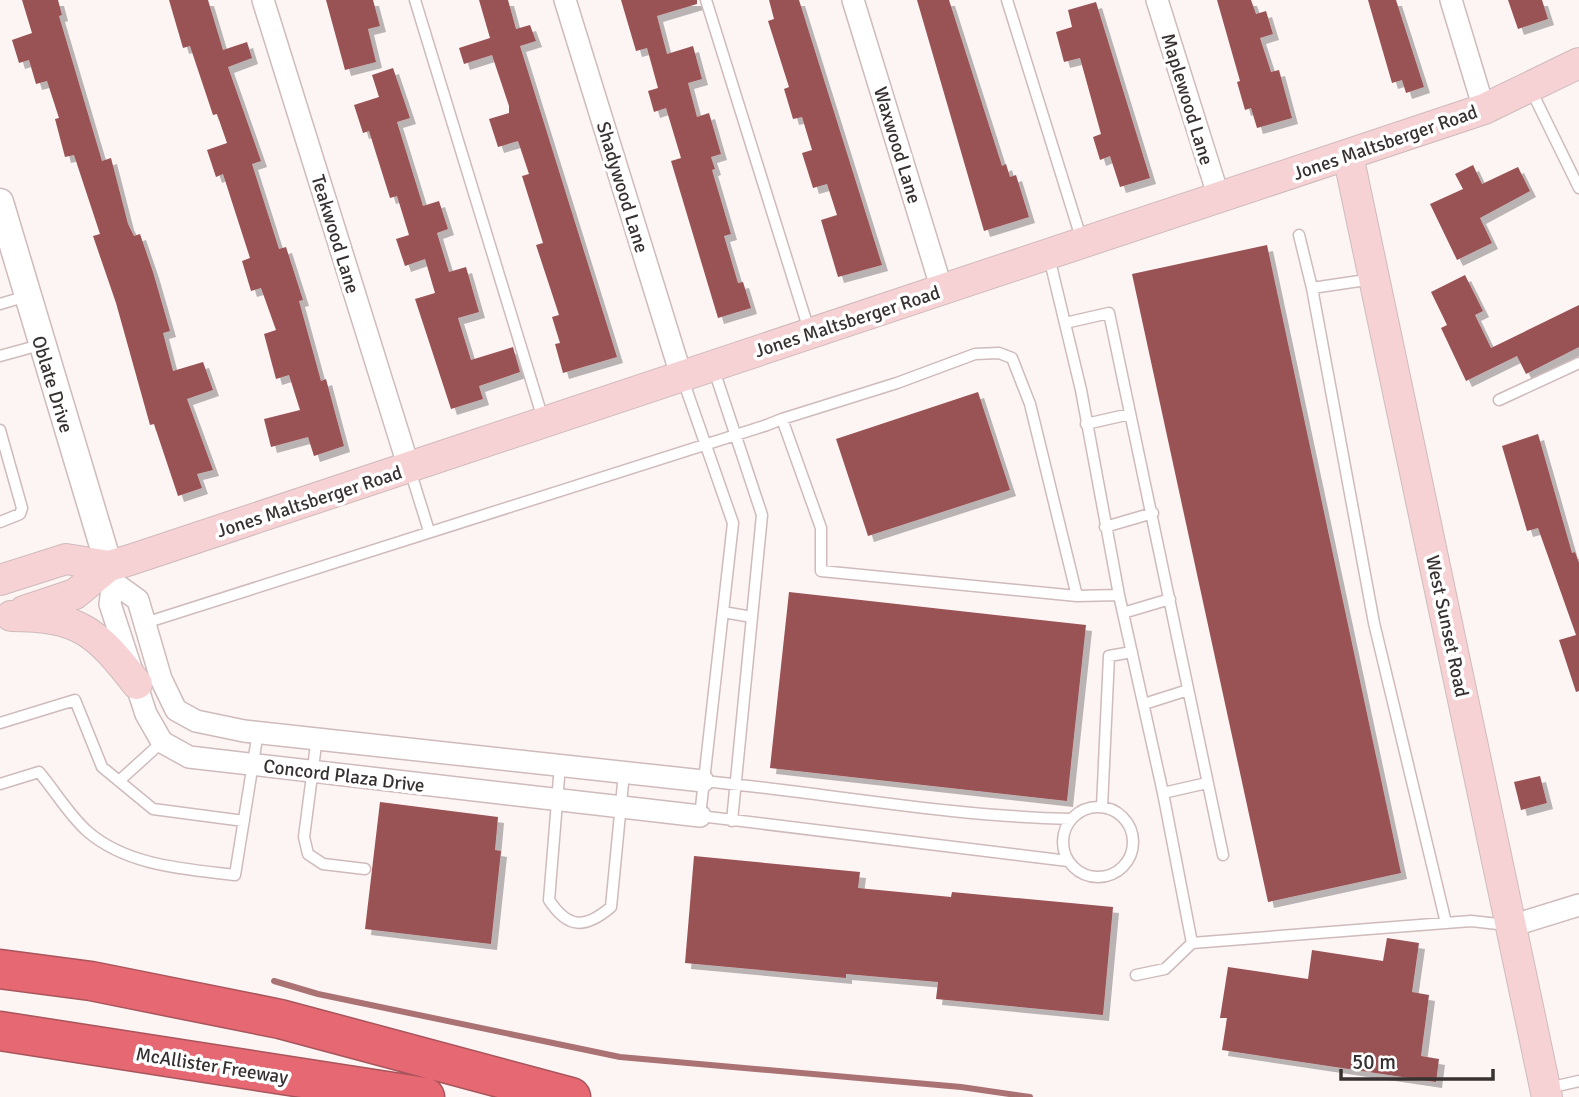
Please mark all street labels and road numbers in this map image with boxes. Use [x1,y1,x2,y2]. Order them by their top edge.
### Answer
street label: Maplewood Lane [1156,31,1218,168]
street label: Waxwood Lane [868,84,926,207]
street label: Jones Maltsberger Road [1290,100,1481,186]
street label: Shadywood Lane [591,119,653,256]
street label: Teakwood Lane [306,172,365,297]
street label: Jones Maltsberger Road [751,281,943,363]
street label: Oblate Drive [26,333,78,436]
street label: Jones Maltsberger Road [213,461,405,543]
street label: West Sunset Road [1420,553,1474,699]
street label: Concord Plaza Drive [262,754,426,798]
street label: McAllister Freeway [134,1042,290,1090]

